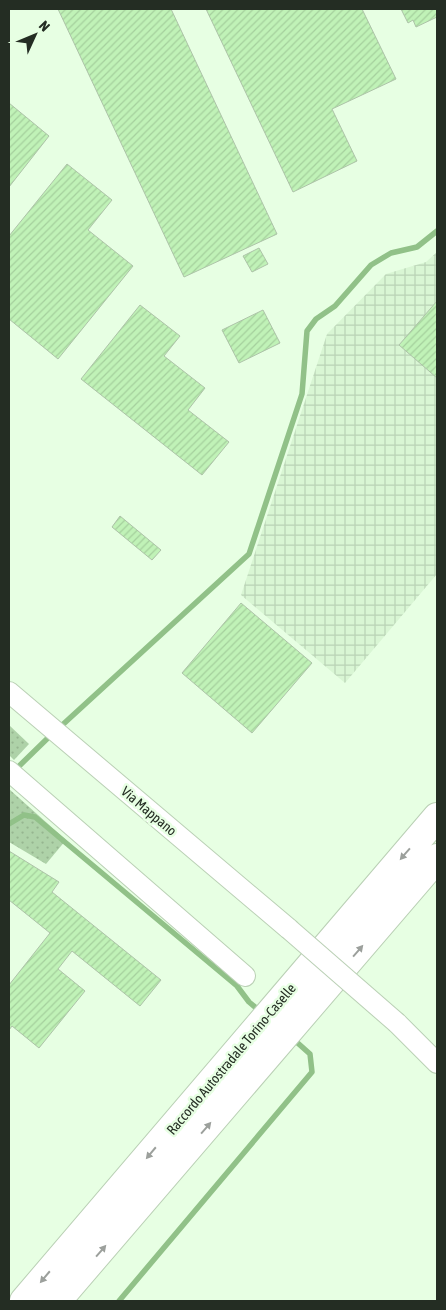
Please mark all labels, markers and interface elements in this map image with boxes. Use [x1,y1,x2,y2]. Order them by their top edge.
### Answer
north arrow [10,10,60,60]
text: N [36,17,53,34]
street label: Via Mappano [118,783,180,839]
one-way arrow [400,848,411,861]
one-way arrow [352,945,363,958]
street label: Raccordo Autostradale Torino-Caselle [163,980,299,1138]
one-way arrow [201,1121,212,1134]
one-way arrow [145,1146,156,1159]
one-way arrow [95,1245,106,1258]
one-way arrow [39,1270,51,1282]

